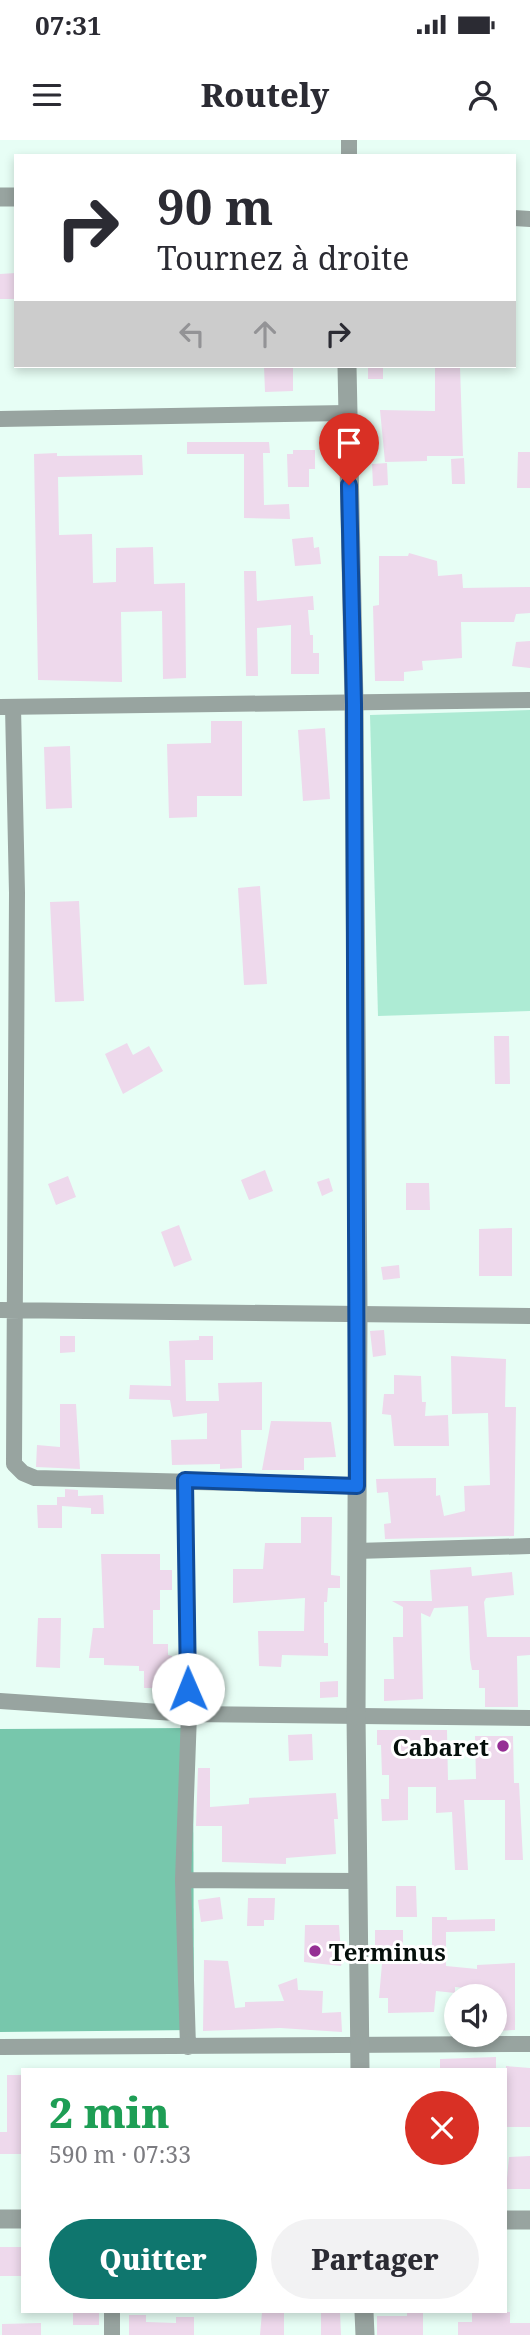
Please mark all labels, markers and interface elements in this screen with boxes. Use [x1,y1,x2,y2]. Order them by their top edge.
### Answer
text: 07:31 [35,7,102,43]
text: Routely [201,73,329,116]
icon: menu [28,76,66,114]
icon: person [464,76,502,114]
text: 90 m [157,173,273,239]
icon: right [42,182,133,273]
text: Tournez à droite [157,236,409,279]
icon: left [173,315,211,353]
icon: ahead [246,315,284,353]
icon: right [319,315,357,353]
pin [319,413,379,485]
icon: arrive [330,424,368,462]
position arrow [151,1652,225,1726]
place label: Cabaret [393,1730,489,1763]
marker: Cabaret [495,1738,511,1754]
place label: Terminus [329,1935,446,1968]
marker: Terminus [307,1943,323,1959]
map controls [444,1984,507,2047]
button: sound [444,1984,507,2047]
text: 2 min [49,2083,170,2140]
button: close [405,2091,479,2165]
text: 590 m · 07:33 [49,2138,191,2170]
button: Quitter [49,2219,257,2299]
button: Partager [271,2219,479,2299]

